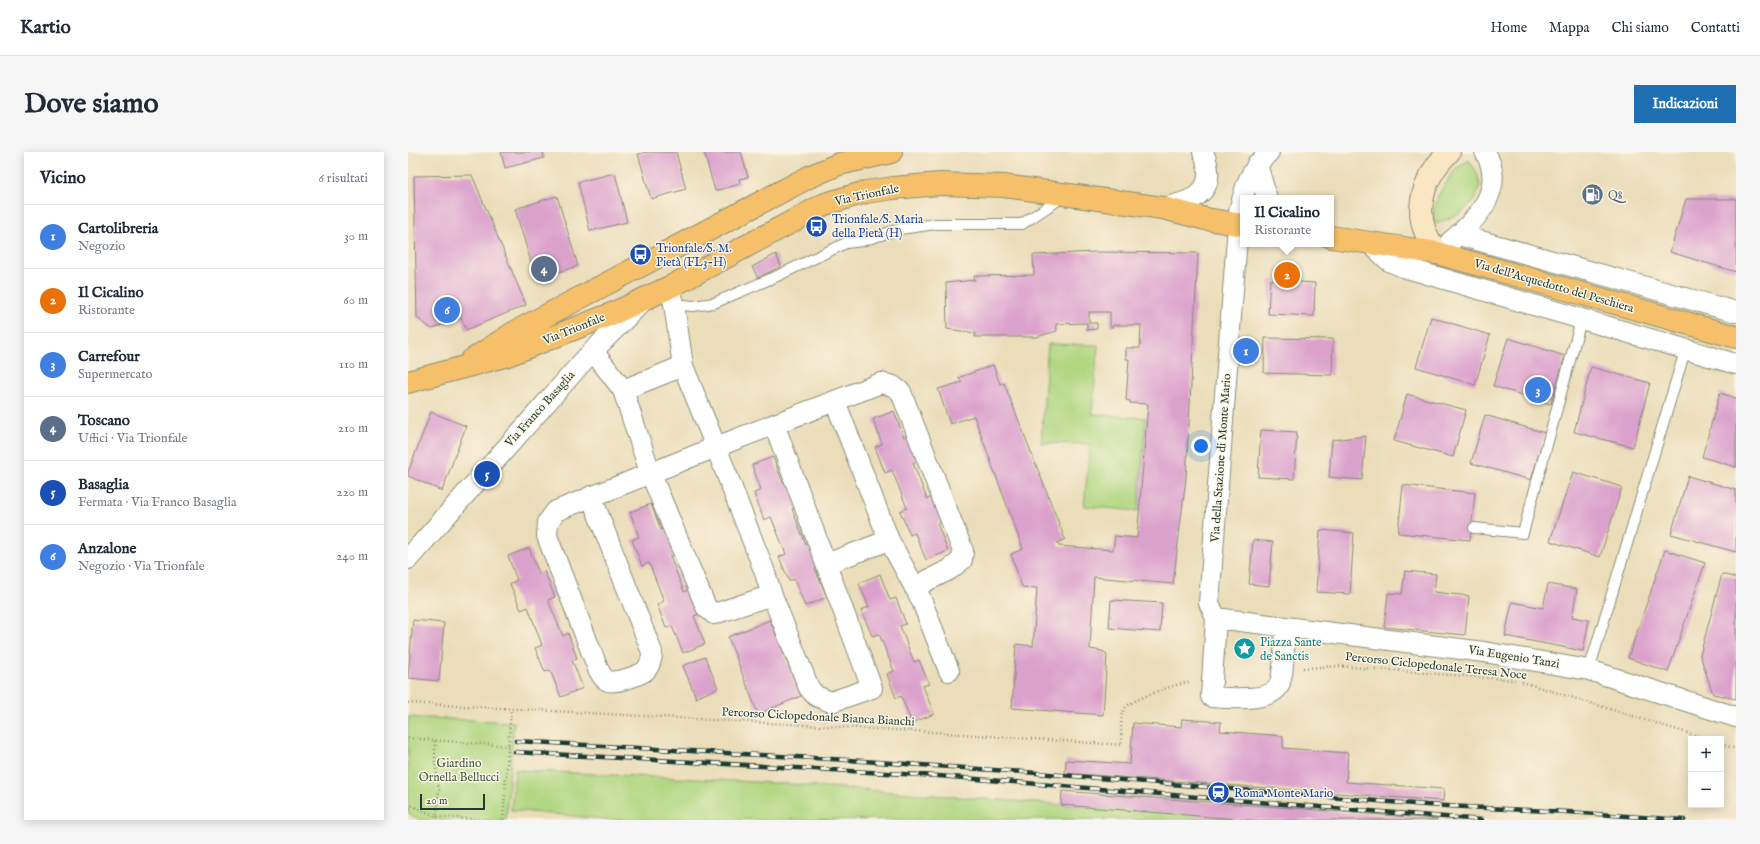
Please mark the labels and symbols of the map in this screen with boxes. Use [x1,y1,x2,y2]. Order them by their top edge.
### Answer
street label: Via Trionfale [833,181,901,209]
fuel station icon: Q8 [1580,182,1606,208]
place label: Q8 [1608,188,1627,203]
place label: Trionfale/S. Maria della Pietà (H) [832,212,924,241]
bus stop icon: Trionfale/S. Maria della Pietà (H) [804,213,830,239]
place label: Trionfale/S. M. Pietà (FL3-H) [656,241,732,270]
bus stop icon: Trionfale/S. M. Pietà (FL3-H) [628,242,654,268]
pin: 4 [531,254,557,284]
street label: Via dell'Acquedotto del Peschiera [1471,256,1636,317]
pin: 2 [1274,260,1300,290]
pin: 6 [434,295,460,325]
street label: Via Trionfale [540,310,608,349]
pin: 1 [1233,336,1259,366]
street label: Via Franco Basaglia [501,367,579,451]
street label: Via della Stazione di Monte Mario [1208,373,1234,544]
pin: 3 [1525,375,1551,405]
your location [1191,436,1211,456]
pin: 5 [474,459,500,489]
place label: Piazza Sante de Sanctis [1260,635,1322,664]
place icon: Piazza Sante de Sanctis [1232,636,1258,662]
street label: Via Eugenio Tanzi [1466,642,1561,672]
street label: Percorso Ciclopedonale Teresa Noce [1344,649,1528,684]
street label: Percorso Ciclopedonale Bianca Bianchi [721,704,915,731]
park label: Giardino Ornella Bellucci [419,756,499,785]
station icon: Roma Monte Mario [1205,780,1231,806]
place label: Roma Monte Mario [1234,786,1334,801]
scale bar [420,792,485,811]

